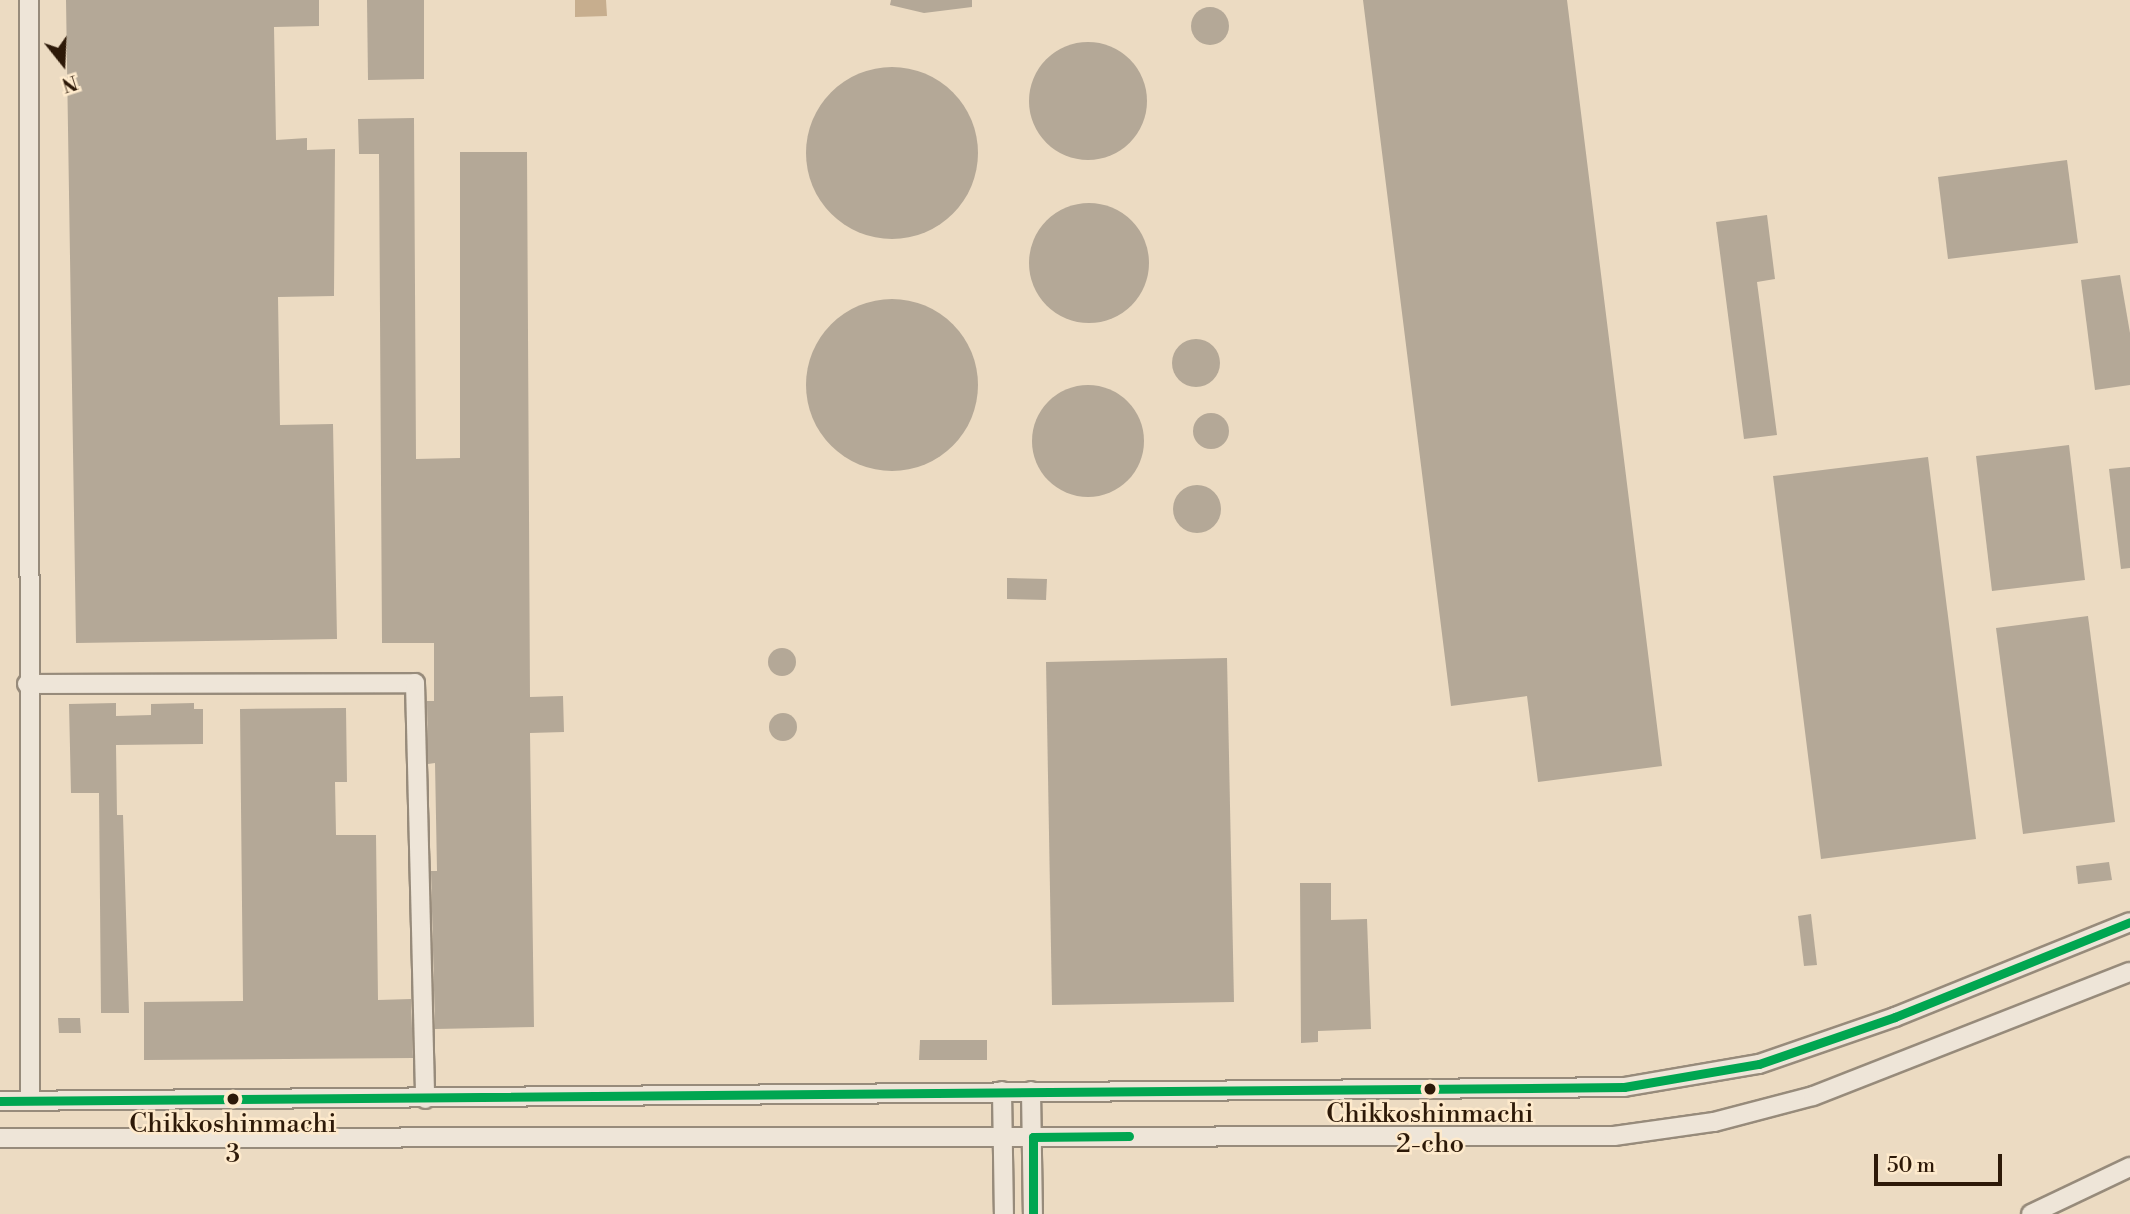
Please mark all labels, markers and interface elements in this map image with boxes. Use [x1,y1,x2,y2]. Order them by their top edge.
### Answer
north arrow [28,28,98,98]
text: N [59,69,80,97]
marker: Chikkoshinmachi 2-cho [1423,1082,1437,1096]
marker: Chikkoshinmachi 3 [226,1092,240,1106]
place label: Chikkoshinmachi 2-cho [1326,1099,1534,1160]
place label: Chikkoshinmachi 3 [129,1109,337,1170]
scale bar [1878,1140,2006,1184]
text: 50 m [1887,1153,1935,1179]

